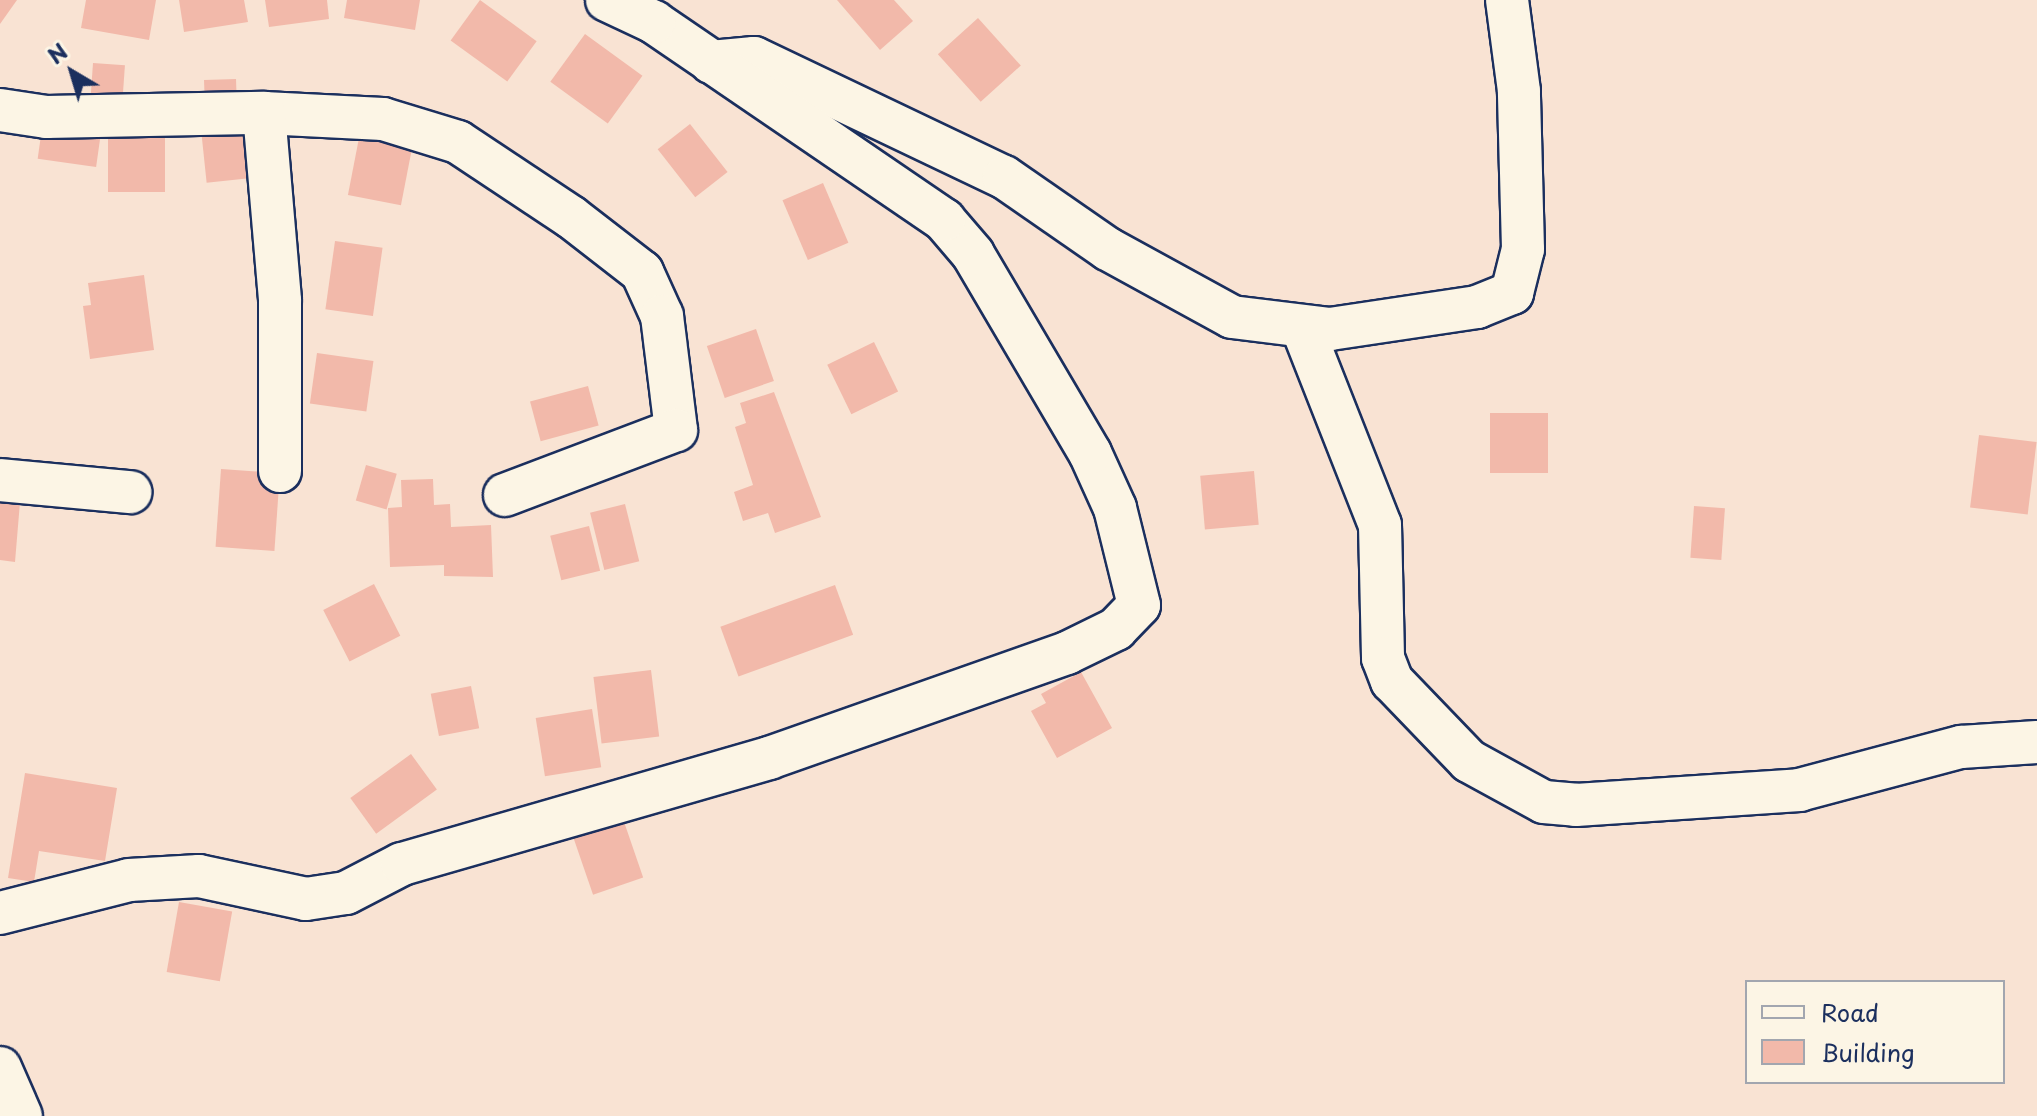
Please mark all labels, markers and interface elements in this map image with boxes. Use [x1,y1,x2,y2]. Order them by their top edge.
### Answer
north arrow [32,32,112,112]
text: N [40,34,74,71]
legend [1745,980,2005,1084]
text: Road [1821,994,1879,1030]
text: Building [1821,1034,1915,1070]

